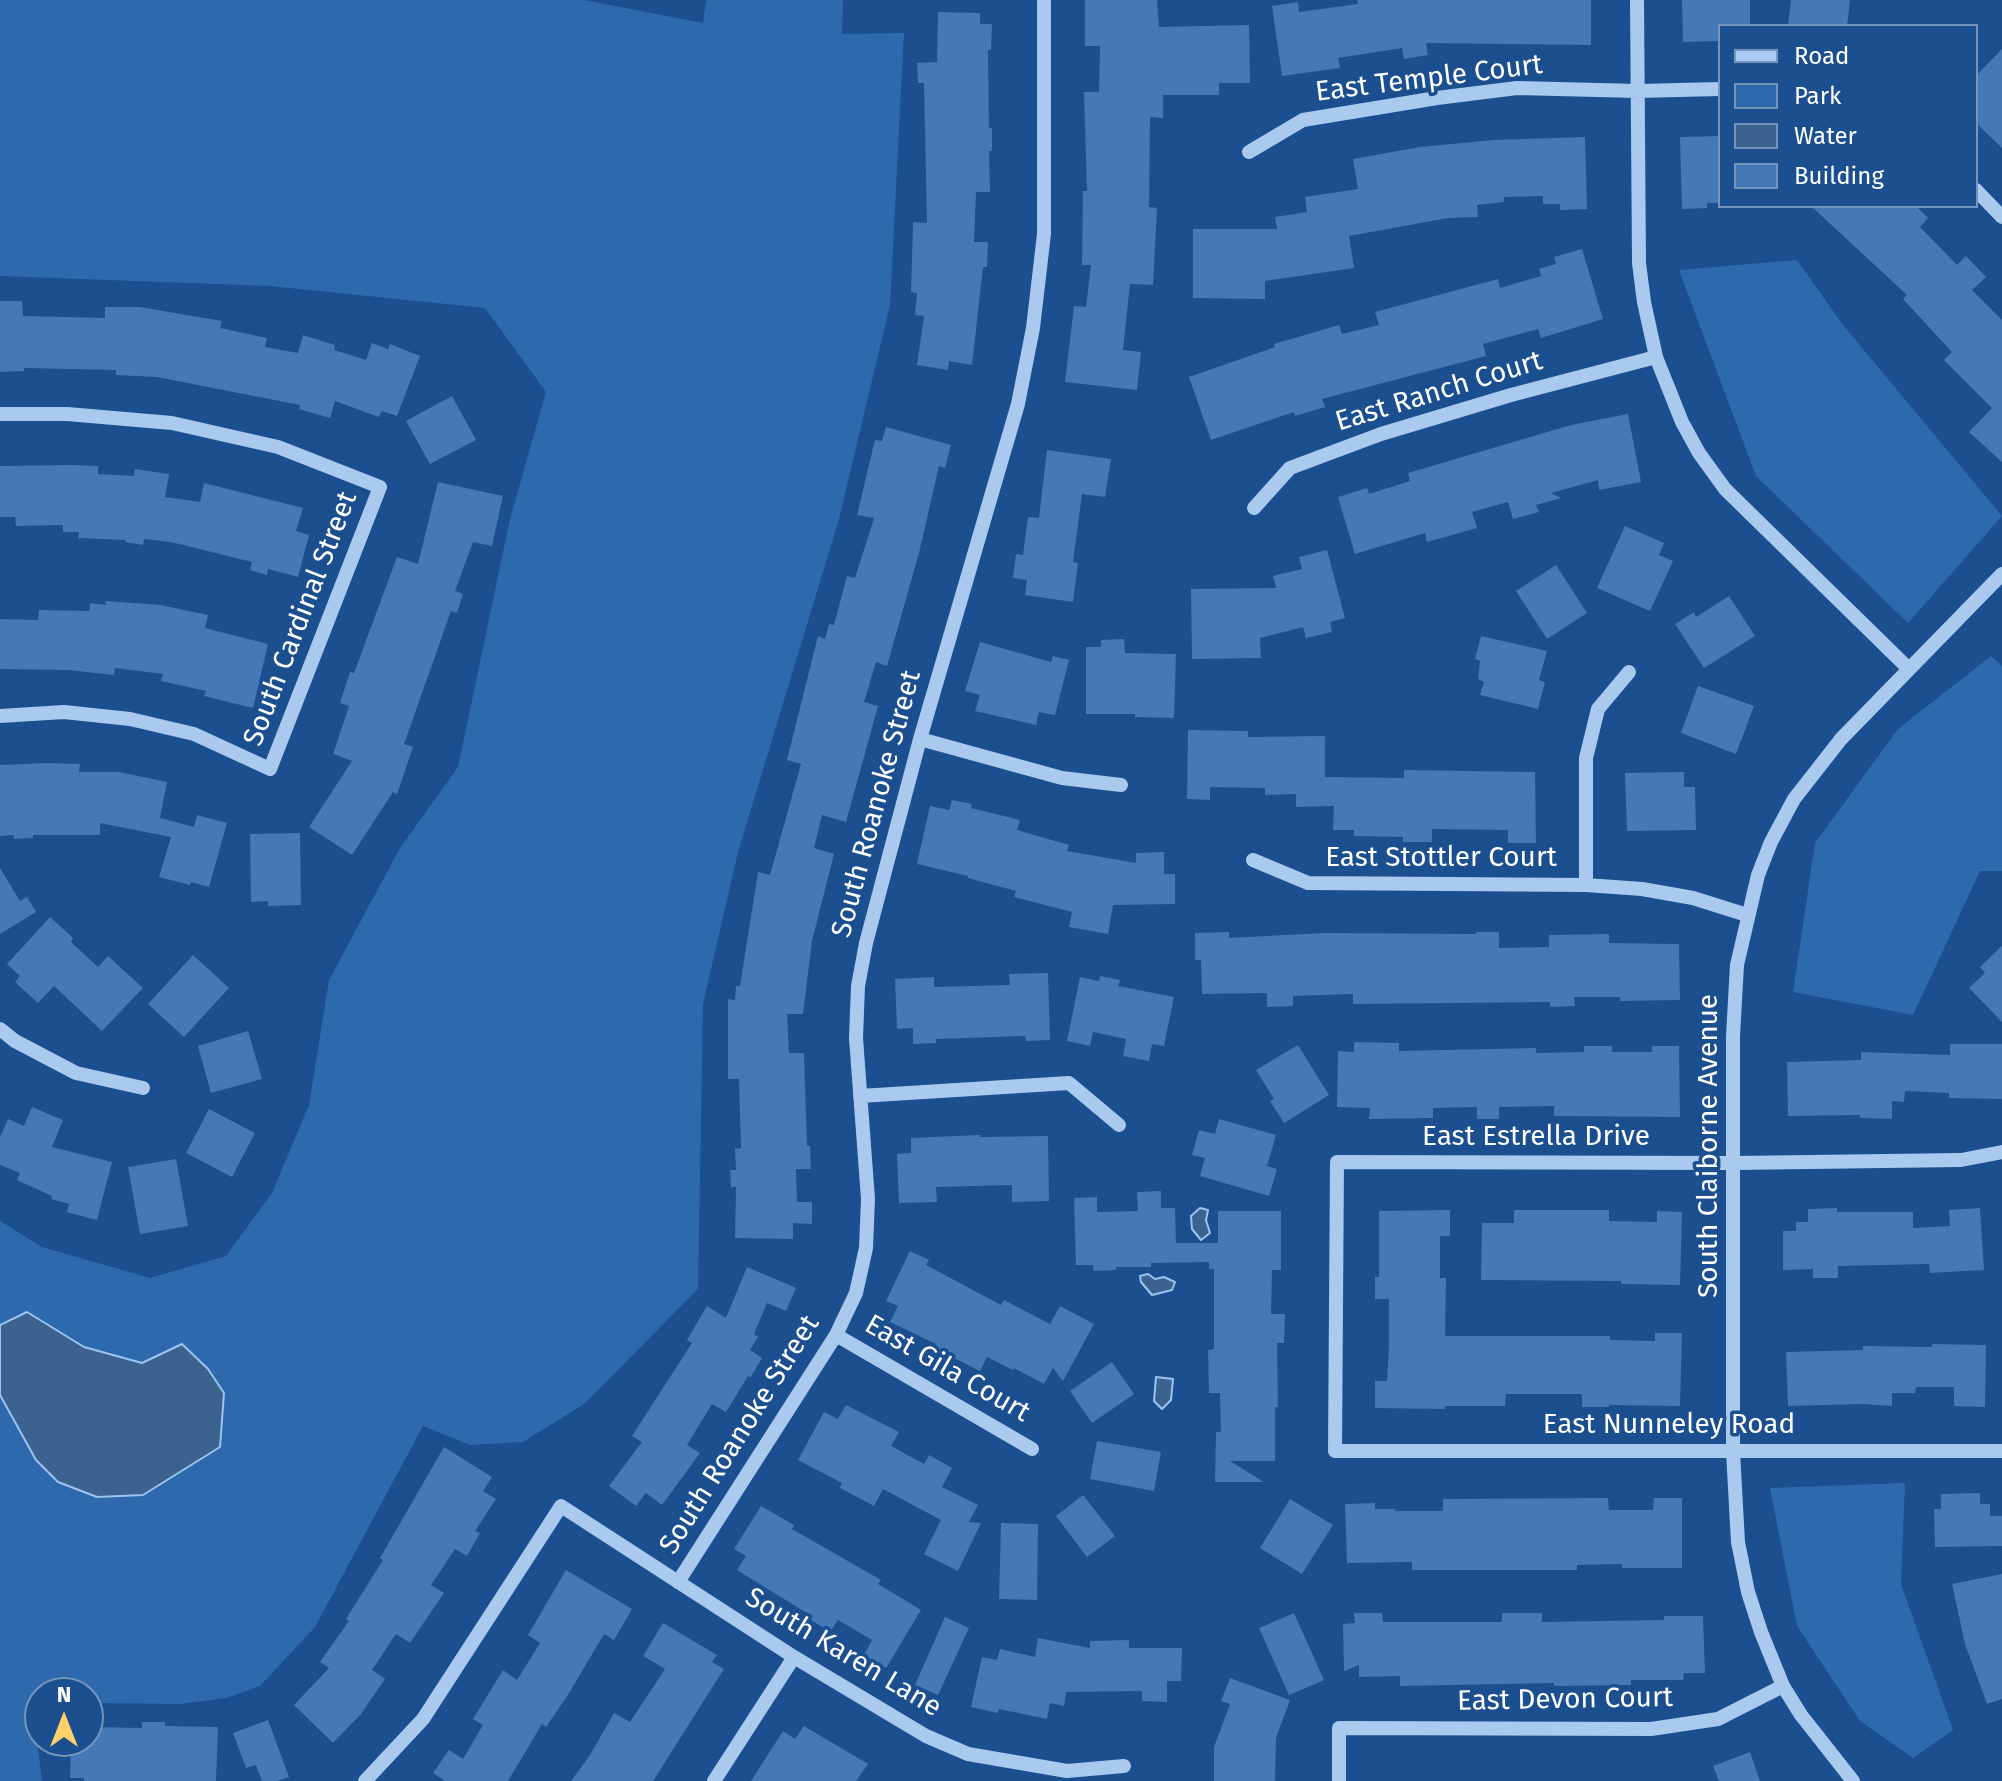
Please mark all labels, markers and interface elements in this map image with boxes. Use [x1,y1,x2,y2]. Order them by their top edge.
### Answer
legend [1718,24,1978,208]
text: Road [1794,42,1849,70]
street label: East Temple Court [1314,48,1544,110]
text: Park [1794,82,1841,110]
text: Water [1794,122,1857,150]
text: Building [1794,162,1884,190]
street label: East Ranch Court [1332,345,1546,439]
street label: South Cardinal Street [237,487,365,751]
street label: South Roanoke Street [825,667,929,941]
street label: East Stottler Court [1325,841,1557,875]
street label: South Claiborne Avenue [1692,994,1726,1298]
street label: East Estrella Drive [1422,1120,1650,1154]
street label: East Gila Court [858,1308,1036,1430]
street label: South Roanoke Street [653,1309,827,1561]
street label: East Nunneley Road [1543,1408,1795,1442]
street label: South Karen Lane [739,1581,947,1725]
north arrow [24,1677,104,1757]
text: N [57,1681,71,1708]
street label: East Devon Court [1457,1681,1673,1719]

